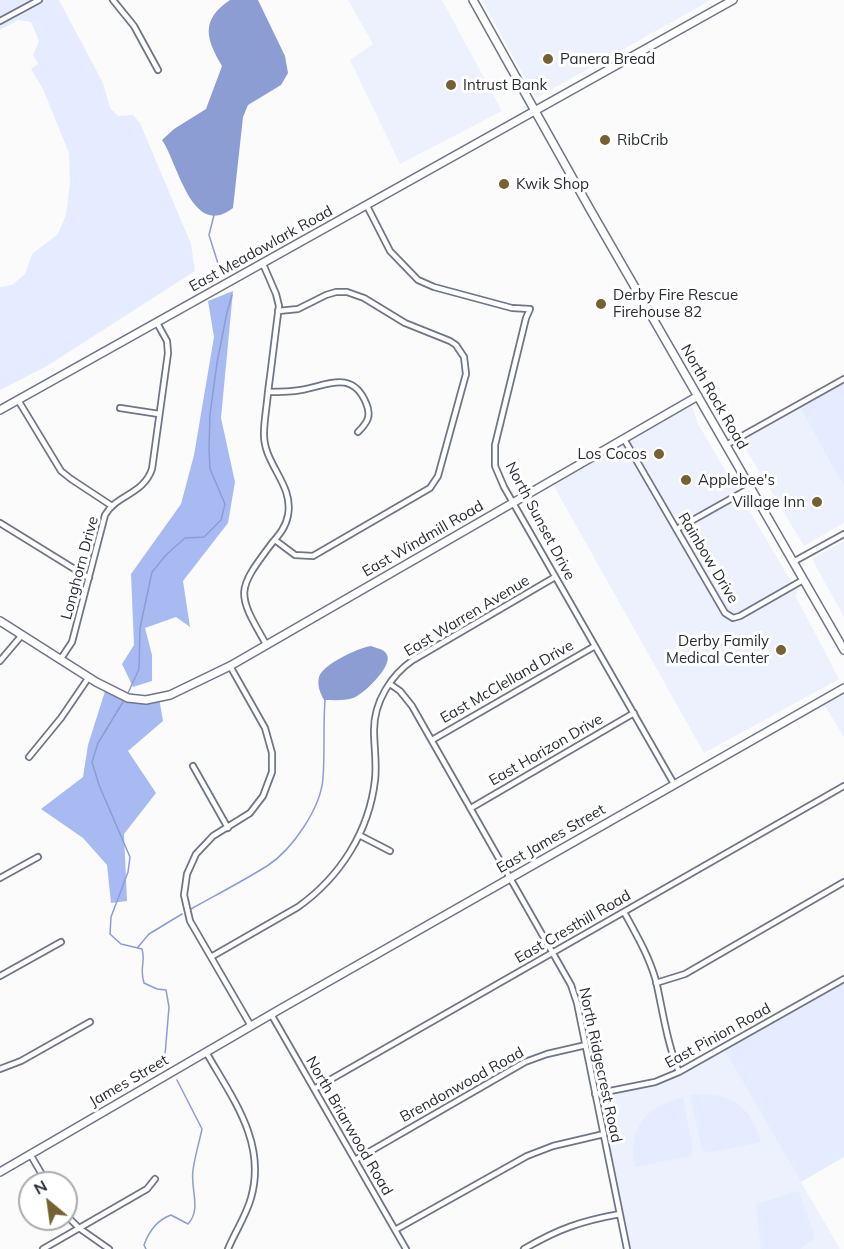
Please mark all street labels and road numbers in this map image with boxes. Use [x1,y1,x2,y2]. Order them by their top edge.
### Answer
street label: East Meadowlark Road [186,202,336,296]
street label: North Rock Road [677,341,751,453]
street label: North Sunset Drive [501,459,579,583]
street label: East Windmill Road [359,497,487,581]
street label: Rainbow Drive [674,509,742,607]
street label: Longhorn Drive [58,514,102,622]
street label: East Warren Avenue [401,571,533,661]
street label: East McClelland Drive [437,637,577,727]
street label: East Horizon Drive [486,710,606,790]
street label: East James Street [494,801,608,877]
street label: East Cresthill Road [512,887,634,967]
street label: North Ridgecrest Road [575,986,625,1144]
street label: East Pinion Road [662,1000,774,1072]
street label: Brendonwood Road [397,1044,527,1126]
street label: James Street [86,1051,172,1111]
street label: North Briarwood Road [302,1053,396,1199]

